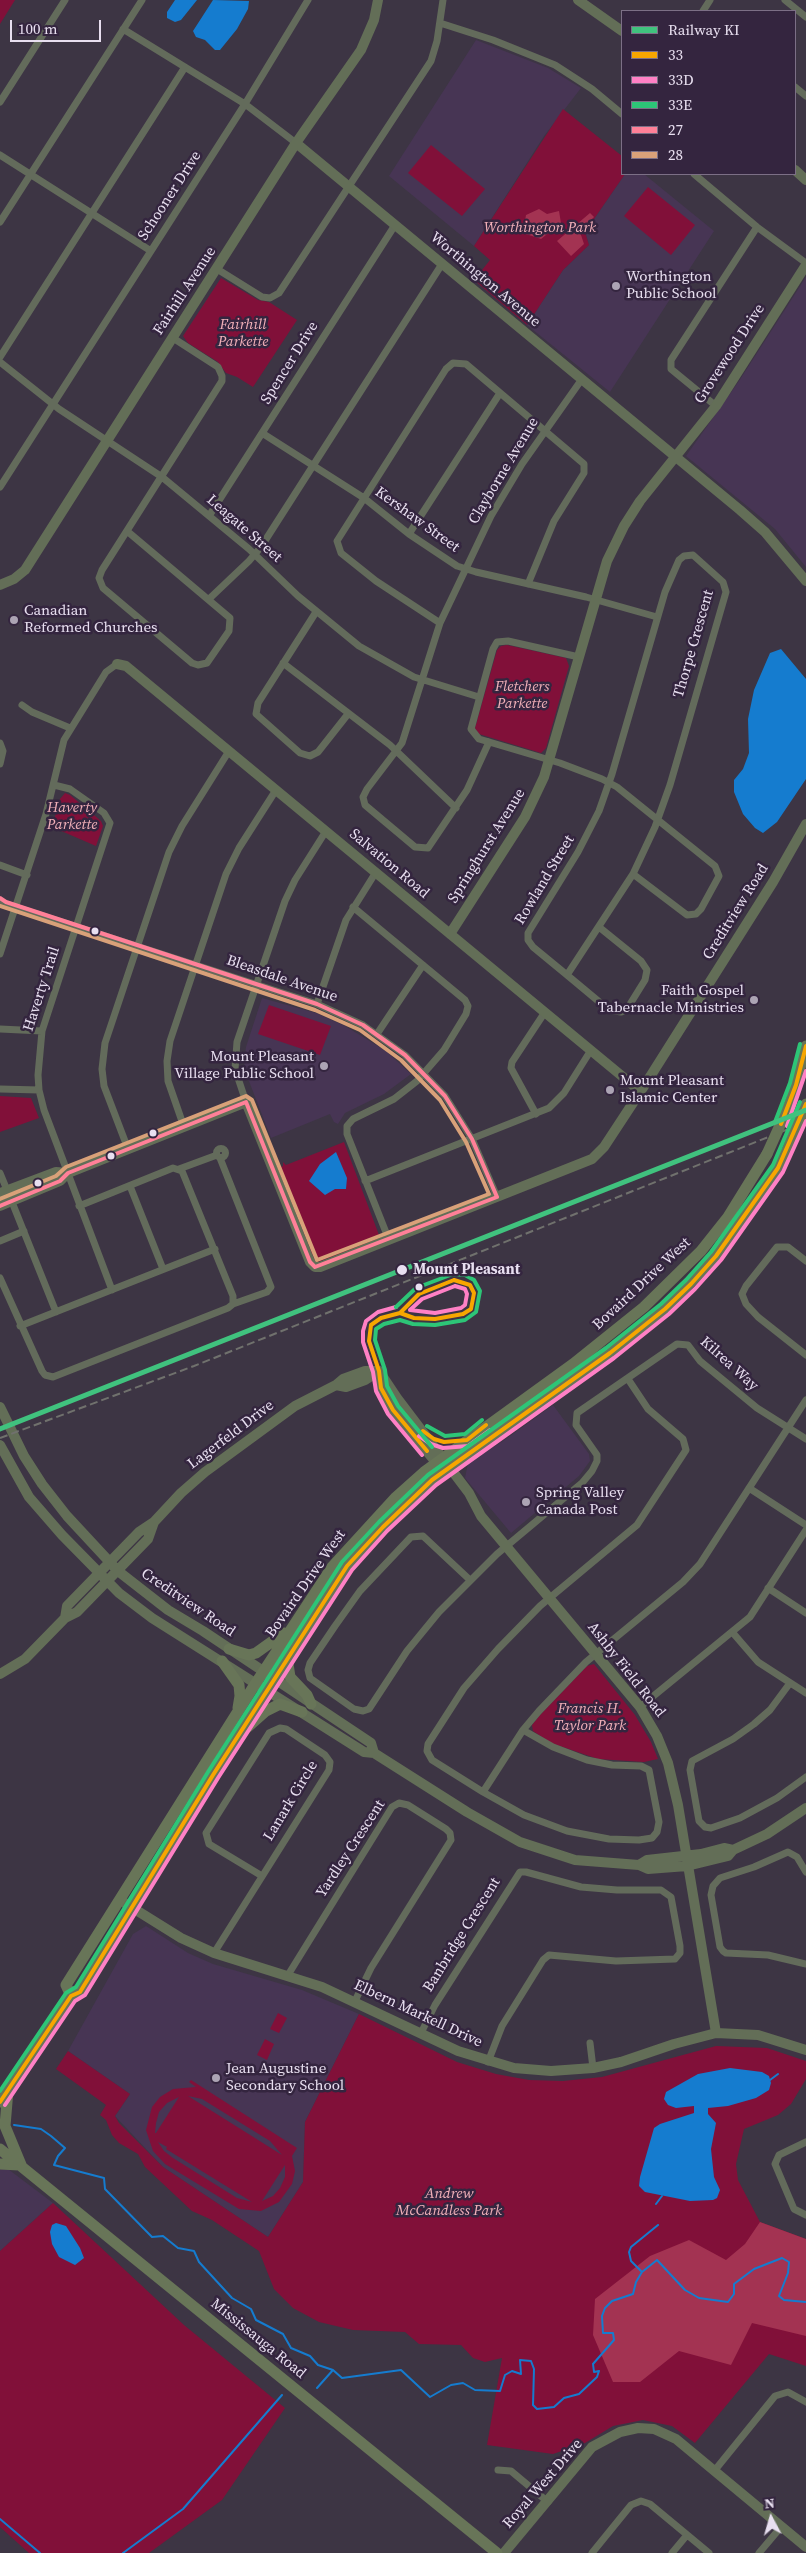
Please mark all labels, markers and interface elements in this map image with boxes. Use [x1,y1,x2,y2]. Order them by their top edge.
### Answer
scale bar [12,10,104,42]
legend [621,10,796,175]
text: 100 m [18,18,58,39]
text: Railway KI [668,19,740,40]
text: 33 [668,44,683,65]
text: 33D [668,69,694,90]
text: 33E [668,94,692,115]
text: 27 [668,119,683,140]
text: 28 [668,144,683,165]
street label: Schooner Drive [134,148,206,244]
park label: Worthington Park [484,219,596,237]
street label: Worthington Avenue [426,229,544,331]
street label: Fairhill Avenue [150,244,220,338]
place label: Worthington Public School [626,268,716,303]
marker: Worthington Public School [610,280,622,292]
street label: Grovewood Drive [691,301,769,407]
park label: Fairhill Parkette [218,316,268,351]
street label: Spencer Drive [257,318,323,408]
street label: Clayborne Avenue [465,414,543,528]
street label: Kershaw Street [371,483,463,557]
street label: Leagate Street [203,491,285,567]
street label: Thorpe Crescent [670,588,718,700]
place label: Canadian Reformed Churches [24,602,158,637]
marker: Canadian Reformed Churches [8,614,20,626]
park label: Fletchers Parkette [495,678,549,713]
street label: Springhurst Avenue [444,785,530,907]
park label: Haverty Parkette [47,799,97,834]
street label: Salvation Road [345,825,433,903]
street label: Rowland Street [511,832,579,928]
street label: Creditview Road [699,861,773,963]
unlabelled marker [90,926,100,936]
street label: Haverty Trail [20,944,64,1034]
street label: Bleasdale Avenue [224,952,340,1006]
place label: Faith Gospel Tabernacle Ministries [598,982,744,1017]
marker: Faith Gospel Tabernacle Ministries [748,994,760,1006]
place label: Mount Pleasant Village Public School [174,1048,314,1083]
marker: Mount Pleasant Village Public School [318,1060,330,1072]
place label: Mount Pleasant Islamic Center [620,1072,724,1107]
marker: Mount Pleasant Islamic Center [604,1084,616,1096]
unlabelled marker [148,1128,158,1138]
unlabelled marker [106,1151,116,1161]
unlabelled marker [33,1178,43,1188]
street label: Bovaird Drive West [589,1234,695,1334]
place label: Mount Pleasant [413,1261,520,1279]
marker: Mount Pleasant [395,1263,409,1277]
unlabelled marker [414,1282,424,1292]
street label: Kilrea Way [696,1333,762,1395]
street label: Lagerfeld Drive [184,1397,278,1473]
place label: Spring Valley Canada Post [536,1484,624,1519]
marker: Spring Valley Canada Post [520,1496,532,1508]
street label: Bovaird Drive West [262,1527,350,1641]
street label: Creditview Road [137,1565,239,1641]
street label: Ashby Field Road [583,1619,669,1721]
park label: Francis H. Taylor Park [554,1700,626,1735]
street label: Lanark Circle [260,1758,322,1844]
street label: Yardley Crescent [313,1797,389,1901]
street label: Banbridge Crescent [420,1875,504,1995]
street label: Elbern Markell Drive [351,1976,485,2052]
place label: Jean Augustine Secondary School [226,2060,344,2095]
marker: Jean Augustine Secondary School [210,2072,222,2084]
park label: Andrew McCandless Park [396,2185,502,2220]
street label: Mississauga Road [207,2295,309,2383]
street label: Royal West Drive [499,2436,587,2532]
north arrow [746,2493,796,2543]
text: N [763,2493,776,2514]

